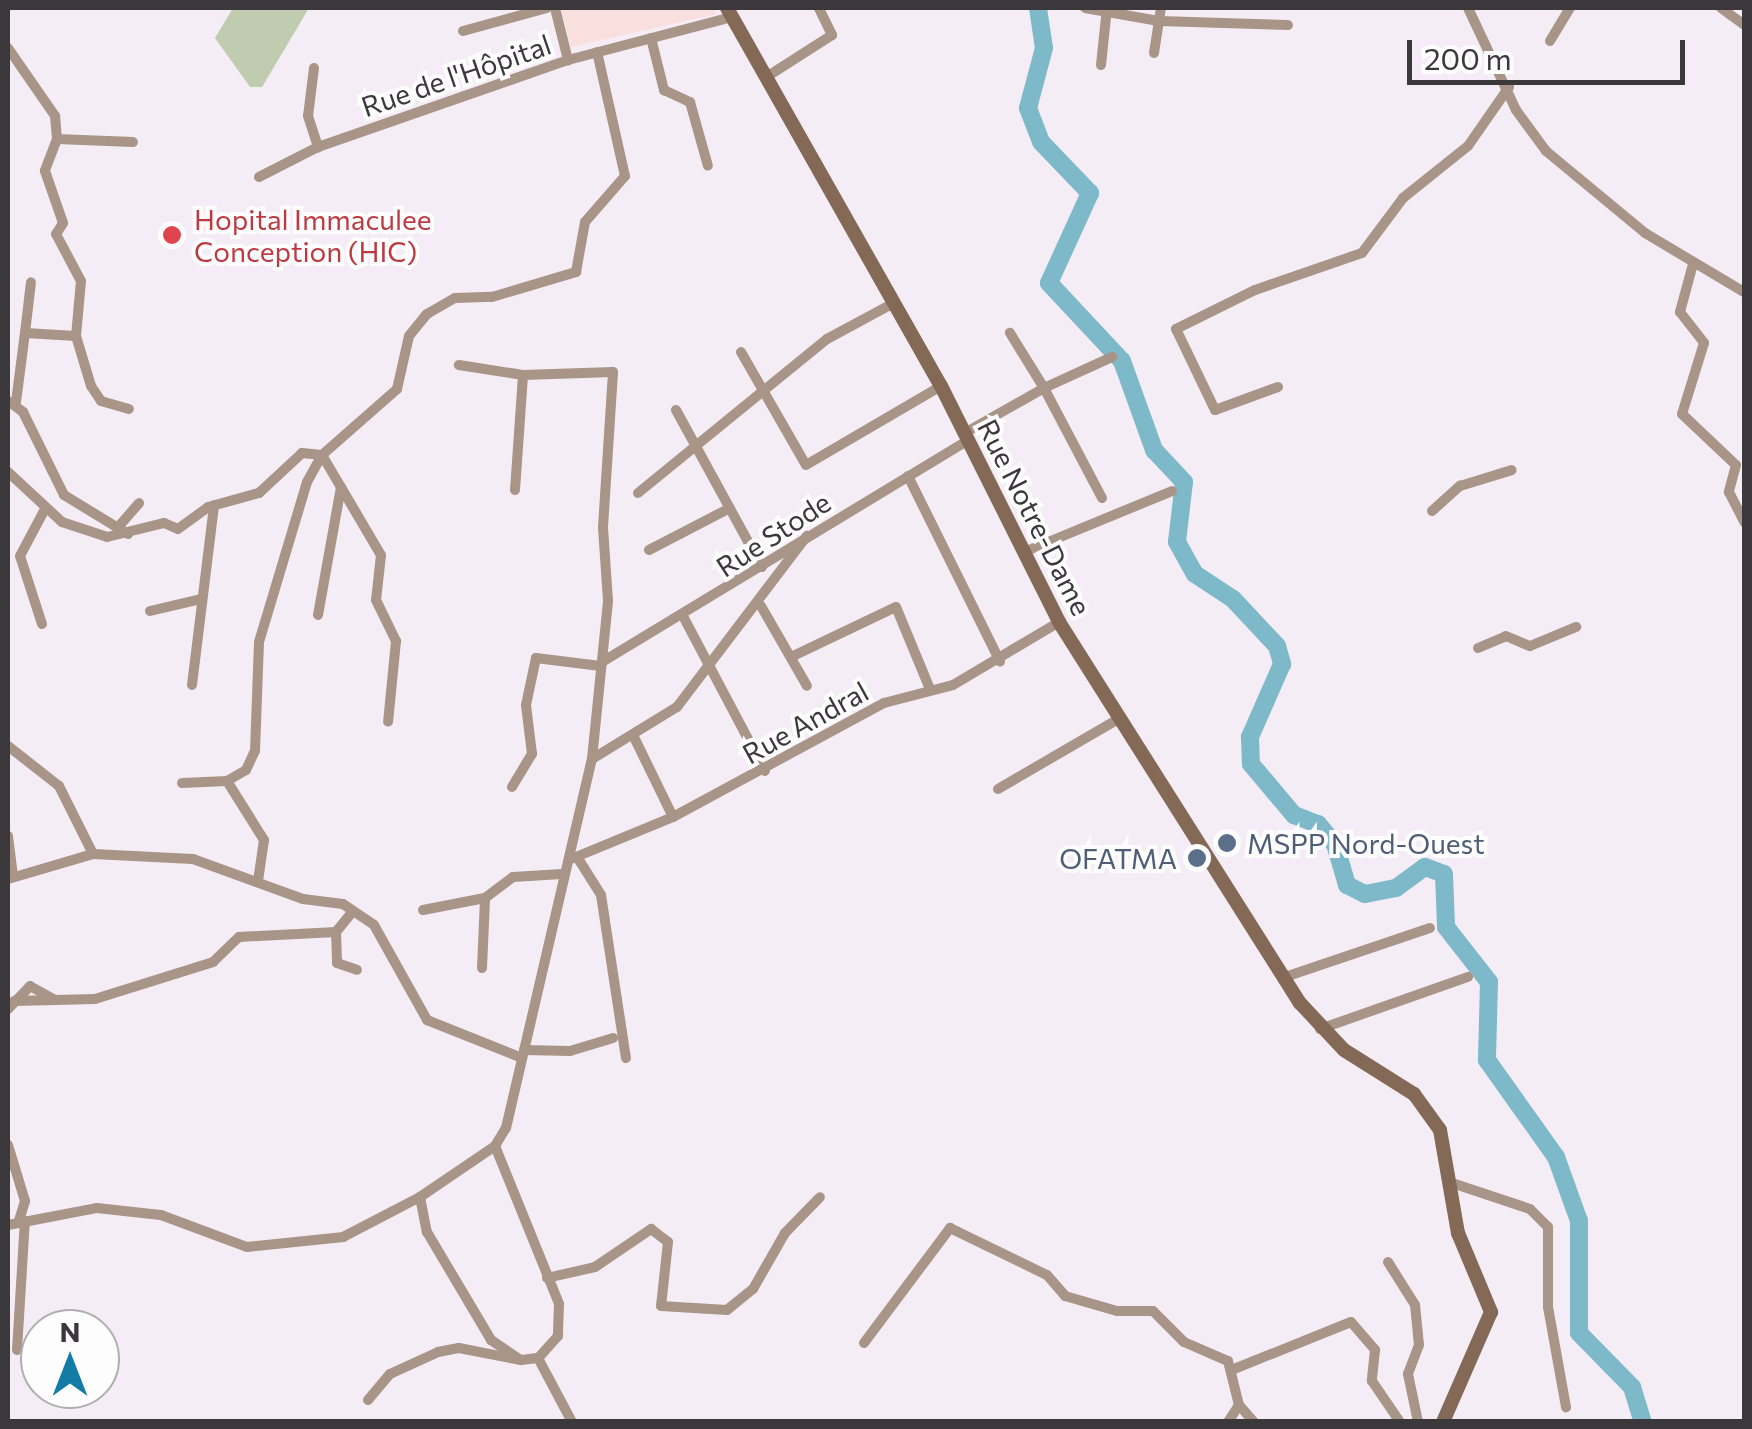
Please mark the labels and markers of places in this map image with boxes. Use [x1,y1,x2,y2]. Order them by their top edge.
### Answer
place label: Hopital Immaculee Conception (HIC) [194,202,432,268]
marker: Hopital Immaculee Conception (HIC) [159,222,185,248]
place label: MSPP Nord-Ouest [1247,826,1485,860]
marker: MSPP Nord-Ouest [1216,832,1238,854]
place label: OFATMA [1059,841,1177,875]
marker: OFATMA [1186,847,1208,869]

